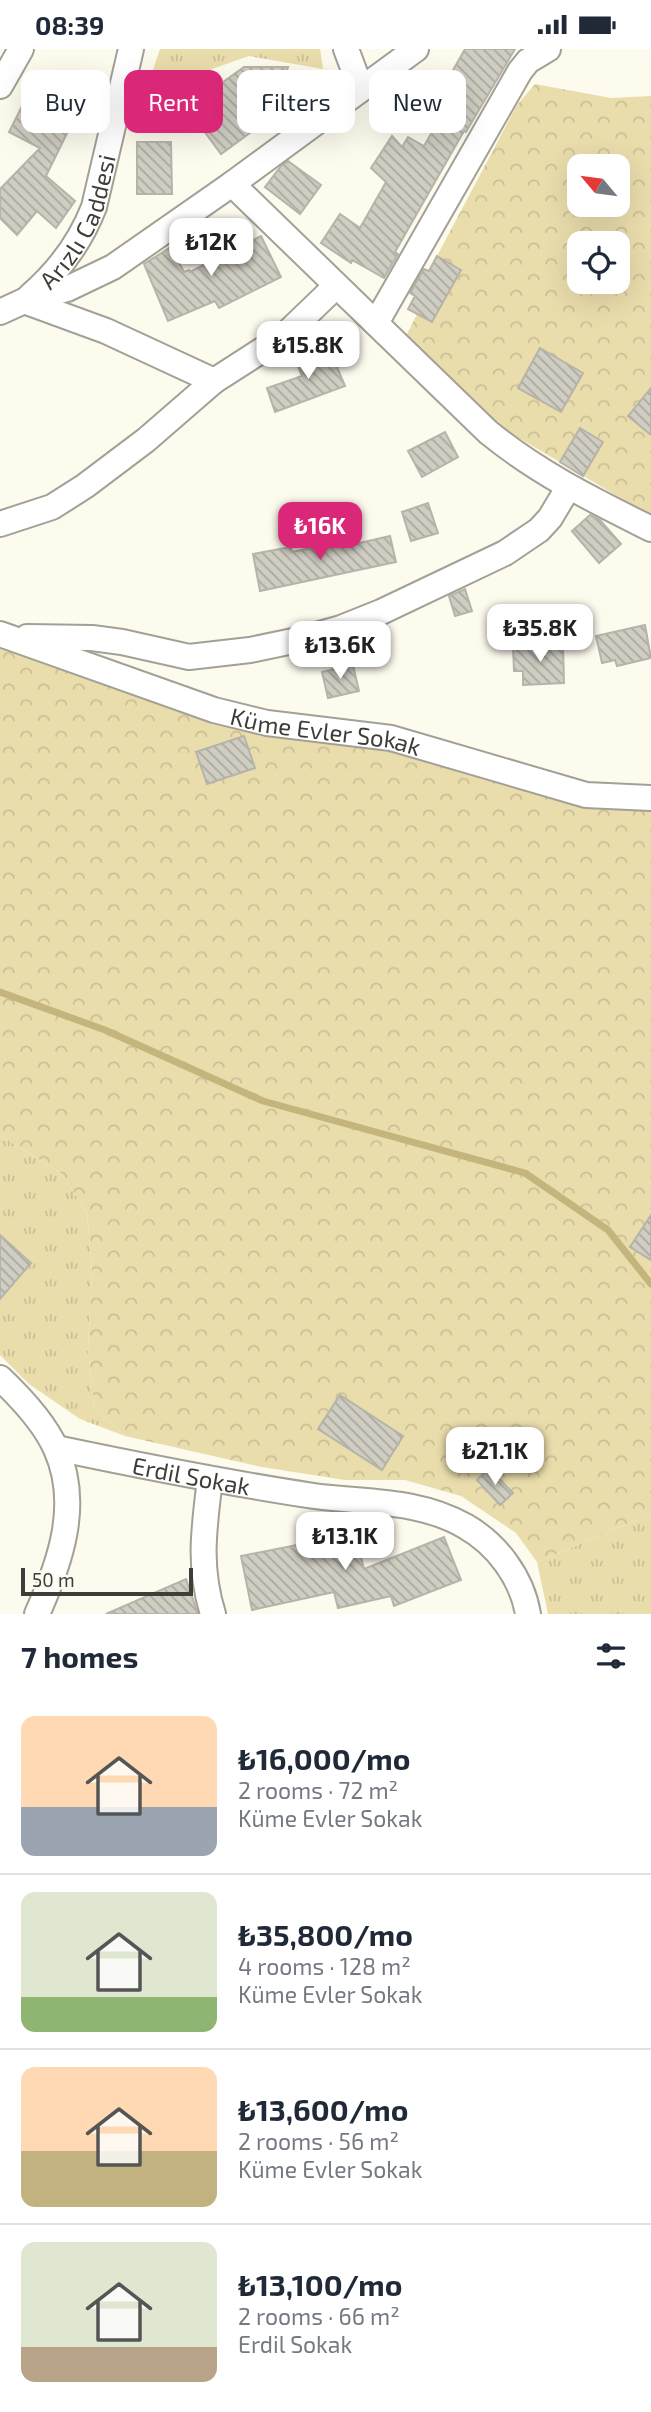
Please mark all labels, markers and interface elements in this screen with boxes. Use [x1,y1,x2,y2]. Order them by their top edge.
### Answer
text: 08:39 [35,9,104,40]
chip: Buy [21,70,110,133]
chip: Rent [124,70,223,133]
chip: Filters [237,70,355,133]
chip: New [369,70,466,133]
street label: Arızlı Caddesi [33,151,120,294]
north arrow [567,154,630,217]
map controls [567,154,630,294]
pin: ₺12K [170,219,252,278]
text: ₺12K [185,227,237,255]
button: locate [567,231,630,294]
pin: ₺15.8K [251,321,365,381]
text: ₺15.8K [273,330,343,358]
pin: ₺16K [279,503,361,562]
text: ₺16K [294,511,346,539]
pin: ₺35.8K [483,605,597,664]
text: ₺35.8K [503,613,577,641]
pin: ₺13.6K [283,621,397,681]
text: ₺13.6K [305,630,375,658]
street label: Küme Evler Sokak [228,700,425,761]
pin: ₺21.1K [438,1427,552,1487]
text: ₺21.1K [462,1436,528,1464]
street label: Erdil Sokak [130,1450,252,1500]
pin: ₺13.1K [288,1513,402,1572]
text: ₺13.1K [312,1521,378,1549]
scale bar [21,1565,192,1597]
text: 50 m [32,1568,75,1591]
icon: filters [592,1637,630,1675]
text: 7 homes [21,1638,138,1674]
text: ₺16,000/mo [238,1740,410,1776]
icon: home [77,1744,161,1828]
text: 2 rooms · 72 m² [238,1776,398,1804]
text: Küme Evler Sokak [238,1804,422,1832]
text: ₺35,800/mo [238,1916,413,1952]
icon: home [77,1920,161,2004]
text: 4 rooms · 128 m² [238,1952,411,1980]
text: Küme Evler Sokak [238,1980,422,2008]
text: ₺13,600/mo [238,2091,408,2127]
icon: home [77,2095,161,2179]
text: 2 rooms · 56 m² [238,2127,399,2155]
text: Küme Evler Sokak [238,2155,422,2183]
text: ₺13,100/mo [238,2266,402,2302]
icon: home [77,2270,161,2354]
text: 2 rooms · 66 m² [238,2302,400,2330]
text: Erdil Sokak [238,2330,352,2358]

